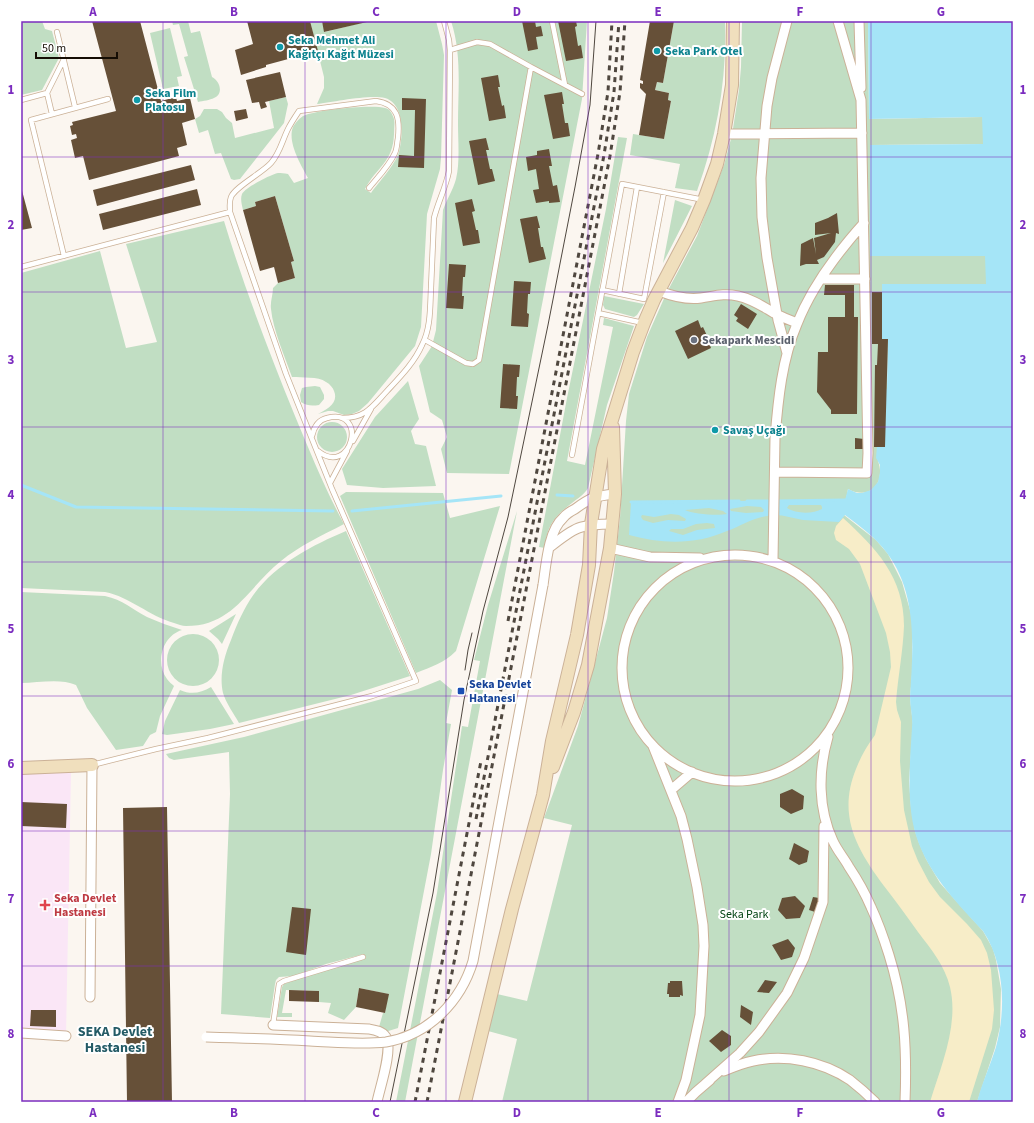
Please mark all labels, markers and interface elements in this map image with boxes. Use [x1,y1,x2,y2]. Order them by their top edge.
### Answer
text: A [88,3,97,21]
text: B [230,3,238,21]
text: C [372,3,380,21]
text: D [513,3,521,21]
text: E [654,3,662,21]
text: F [797,3,804,21]
text: G [937,3,945,21]
place label: Seka Mehmet Ali Kağıtçı Kağıt Müzesi [288,32,394,63]
scale bar [36,34,117,60]
text: 50 m [42,40,66,57]
marker: Seka Mehmet Ali Kağıtçı Kağıt Müzesi [275,42,285,52]
place label: Seka Park Otel [665,43,743,60]
marker: Seka Park Otel [652,46,662,56]
text: 1 [8,81,15,99]
text: 1 [1020,81,1027,99]
place label: Seka Film Platosu [145,85,196,116]
marker: Seka Film Platosu [132,95,142,105]
text: 2 [8,216,15,234]
text: 2 [1020,216,1027,234]
place label: Sekapark Mescidi [702,332,794,349]
marker: Sekapark Mescidi [689,335,699,345]
text: 3 [8,351,15,369]
text: 3 [1020,351,1027,369]
place label: Savaş Uçağı [723,422,786,439]
marker: Savaş Uçağı [710,425,720,435]
text: 4 [8,486,15,504]
text: 4 [1020,486,1027,504]
text: 5 [8,620,15,638]
text: 5 [1020,620,1027,638]
place label: Seka Devlet Hatanesi [469,676,532,707]
marker: Seka Devlet Hatanesi [456,686,466,696]
text: 6 [8,755,15,773]
text: 6 [1020,755,1027,773]
text: 7 [8,890,15,908]
place label: Seka Devlet Hastanesi [54,890,117,921]
text: 7 [1020,890,1027,908]
marker: Seka Devlet Hastanesi [39,899,51,911]
park label: Seka Park [719,906,769,923]
district label: SEKA Devlet Hastanesi [78,1022,153,1058]
text: 8 [8,1025,15,1043]
text: 8 [1020,1025,1027,1043]
text: A [88,1104,97,1122]
text: B [230,1104,238,1122]
text: C [372,1104,380,1122]
text: D [513,1104,521,1122]
text: E [654,1104,662,1122]
text: F [797,1104,804,1122]
text: G [937,1104,945,1122]

